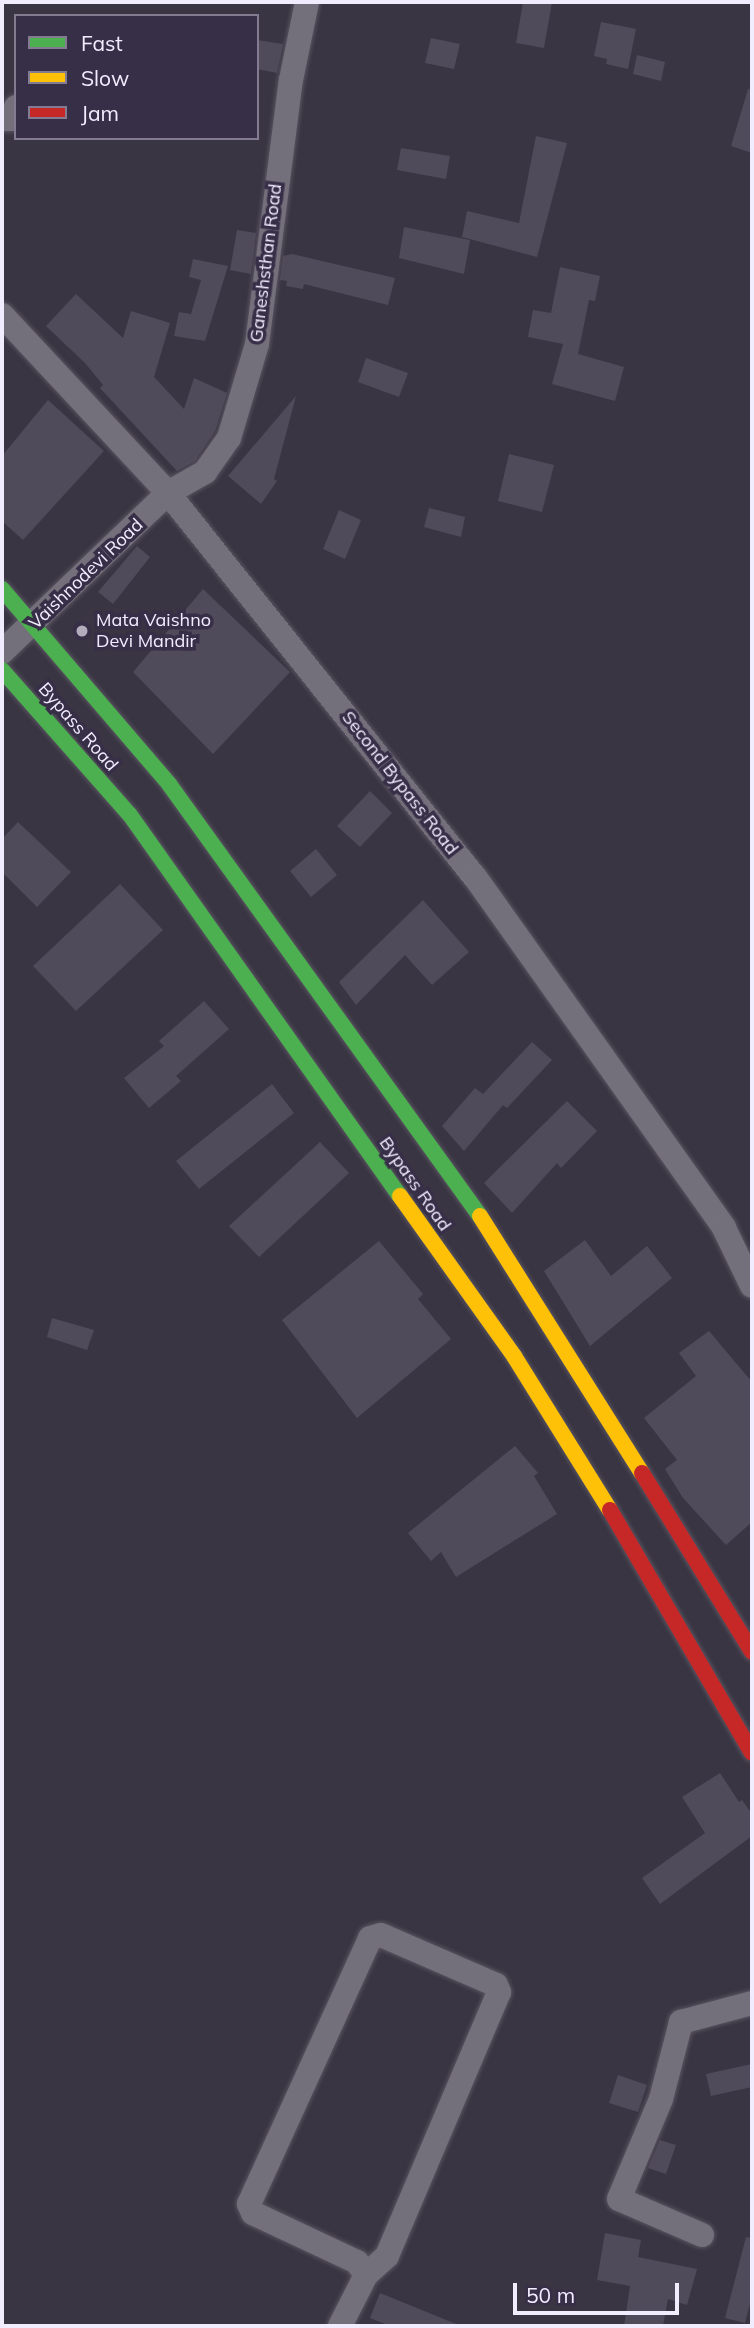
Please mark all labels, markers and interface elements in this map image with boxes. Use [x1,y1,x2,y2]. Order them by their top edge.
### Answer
legend [14,14,259,140]
text: Fast [81,30,123,56]
text: Slow [81,65,129,91]
text: Jam [81,100,119,126]
street label: Ganeshsthan Road [246,182,286,344]
street label: Vaishnodevi Road [25,514,147,634]
place label: Mata Vaishno Devi Mandir [96,610,211,652]
marker: Mata Vaishno Devi Mandir [74,623,90,639]
street label: Bypass Road [34,678,122,776]
street label: Second Bypass Road [337,707,463,859]
street label: Bypass Road [375,1133,455,1235]
scale bar [516,2268,682,2312]
text: 50 m [526,2282,575,2308]

